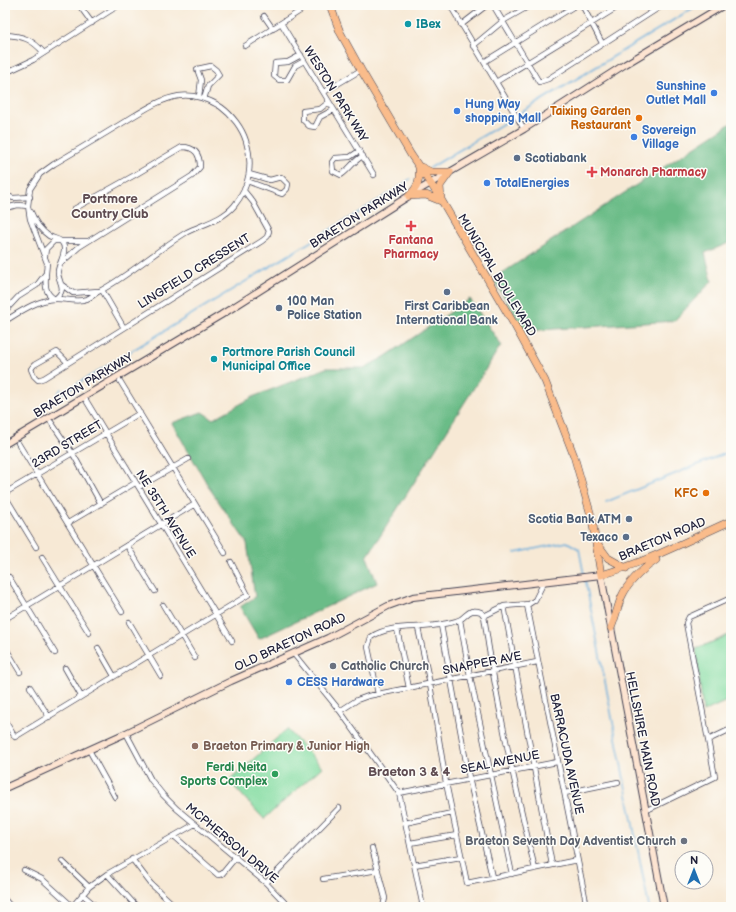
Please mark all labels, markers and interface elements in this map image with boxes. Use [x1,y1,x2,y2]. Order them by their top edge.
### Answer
place label: IBex [416,17,441,32]
marker: IBex [403,19,413,29]
street label: WESTON PARK WAY [300,44,372,146]
place label: Sunshine Outlet Mall [646,79,706,108]
marker: Sunshine Outlet Mall [709,88,719,98]
place label: Hung Way shopping Mall [465,97,541,126]
place label: Taixing Garden Restaurant [550,104,631,133]
marker: Hung Way shopping Mall [452,106,462,116]
marker: Taixing Garden Restaurant [634,113,644,123]
place label: Sovereign Village [642,123,696,152]
marker: Sovereign Village [629,132,639,142]
place label: Scotiabank [525,151,587,166]
marker: Scotiabank [512,153,522,163]
place label: Monarch Pharmacy [600,165,707,180]
marker: Monarch Pharmacy [587,167,597,177]
place label: TotalEnergies [495,176,570,191]
street label: BRAETON PARKWAY [307,178,412,252]
marker: TotalEnergies [482,178,492,188]
district label: Portmore Country Club [71,191,149,222]
street label: MUNICIPAL BOULEVARD [454,211,539,339]
marker: Fantana Pharmacy [406,221,416,231]
street label: LINGFIELD CRESSENT [135,230,254,312]
place label: Fantana Pharmacy [384,233,439,262]
marker: First Caribbean International Bank [442,287,452,297]
place label: 100 Man Police Station [287,294,362,323]
place label: First Caribbean International Bank [396,299,499,328]
marker: 100 Man Police Station [274,303,284,313]
place label: Portmore Parish Council Municipal Office [222,345,355,374]
street label: BRAETON PARKWAY [31,349,137,421]
marker: Portmore Parish Council Municipal Office [209,354,219,364]
street label: 23RD STREET [29,417,106,472]
street label: NE 35TH AVENUE [132,467,199,561]
place label: KFC [674,486,698,501]
marker: KFC [701,488,711,498]
place label: Scotia Bank ATM [528,512,621,527]
street label: BRAETON ROAD [616,514,708,565]
marker: Scotia Bank ATM [624,514,634,524]
place label: Texaco [580,530,618,545]
marker: Texaco [621,532,631,542]
street label: OLD BRAETON ROAD [232,610,349,675]
street label: SNAPPER AVE [441,648,523,678]
place label: Catholic Church [341,659,429,674]
marker: Catholic Church [328,661,338,671]
street label: HELLSHIRE MAIN ROAD [622,670,663,808]
place label: CESS Hardware [297,675,384,690]
marker: CESS Hardware [284,677,294,687]
street label: BARRACUDA AVENUE [546,692,587,816]
place label: Braeton Primary & Junior High [203,739,370,754]
marker: Braeton Primary & Junior High [190,741,200,751]
street label: SEAL AVENUE [459,747,541,777]
place label: Ferdi Neita Sports Complex [180,760,268,789]
district label: Braeton 3 & 4 [368,764,450,780]
marker: Ferdi Neita Sports Complex [270,769,280,779]
street label: MCPHERSON DRIVE [182,800,281,887]
place label: Braeton Seventh Day Adventist Church [465,834,676,849]
marker: Braeton Seventh Day Adventist Church [679,836,689,846]
north arrow [674,850,714,890]
text: N [690,854,698,867]

